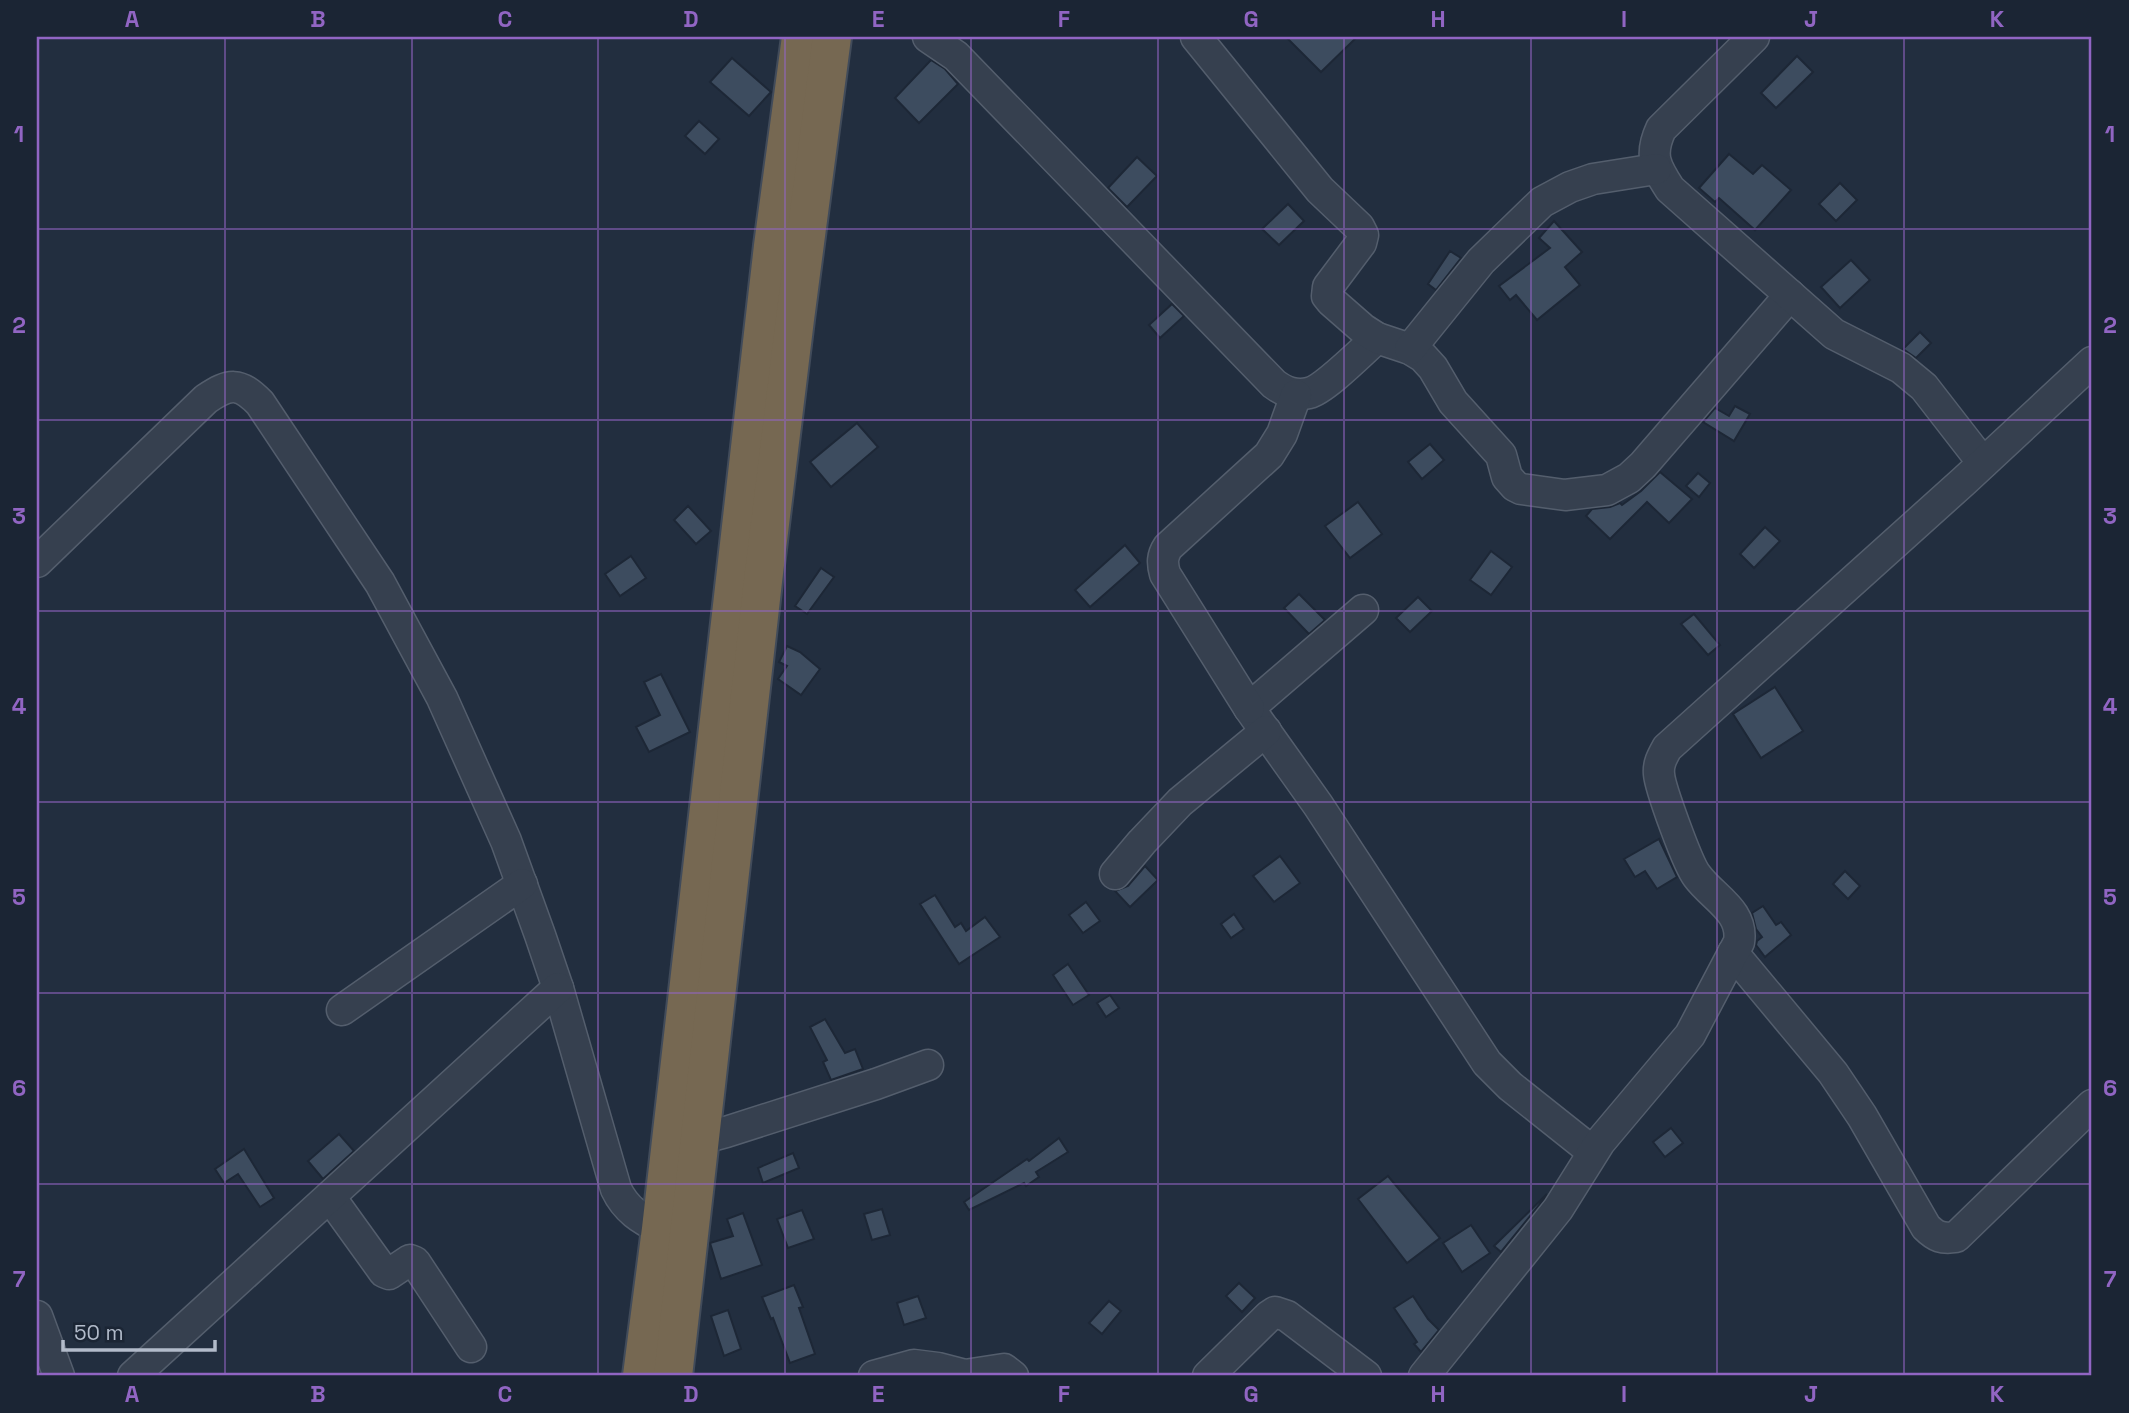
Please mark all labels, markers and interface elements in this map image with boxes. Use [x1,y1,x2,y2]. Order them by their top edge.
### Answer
text: A [125,4,140,34]
text: B [310,4,326,34]
text: C [498,4,512,34]
text: D [683,4,699,34]
text: E [872,4,884,34]
text: F [1058,4,1070,34]
text: G [1243,4,1259,34]
text: H [1430,4,1446,34]
text: I [1621,4,1627,34]
text: J [1804,4,1818,34]
text: K [1990,4,2005,34]
text: 1 [14,119,24,149]
text: 1 [2105,119,2115,149]
text: 2 [12,310,26,340]
text: 2 [2103,310,2117,340]
text: 3 [12,501,26,531]
text: 3 [2103,501,2117,531]
text: 4 [12,691,27,721]
text: 4 [2103,691,2118,721]
text: 5 [12,882,26,912]
text: 5 [2103,882,2117,912]
text: 6 [12,1073,26,1103]
text: 6 [2103,1073,2117,1103]
text: 7 [13,1264,26,1294]
text: 7 [2104,1264,2117,1294]
scale bar [63,1308,215,1352]
text: 50 m [74,1319,124,1346]
text: A [125,1379,140,1409]
text: B [310,1379,326,1409]
text: C [498,1379,512,1409]
text: D [683,1379,699,1409]
text: E [872,1379,884,1409]
text: F [1058,1379,1070,1409]
text: G [1243,1379,1259,1409]
text: H [1430,1379,1446,1409]
text: I [1621,1379,1627,1409]
text: J [1804,1379,1818,1409]
text: K [1990,1379,2005,1409]

